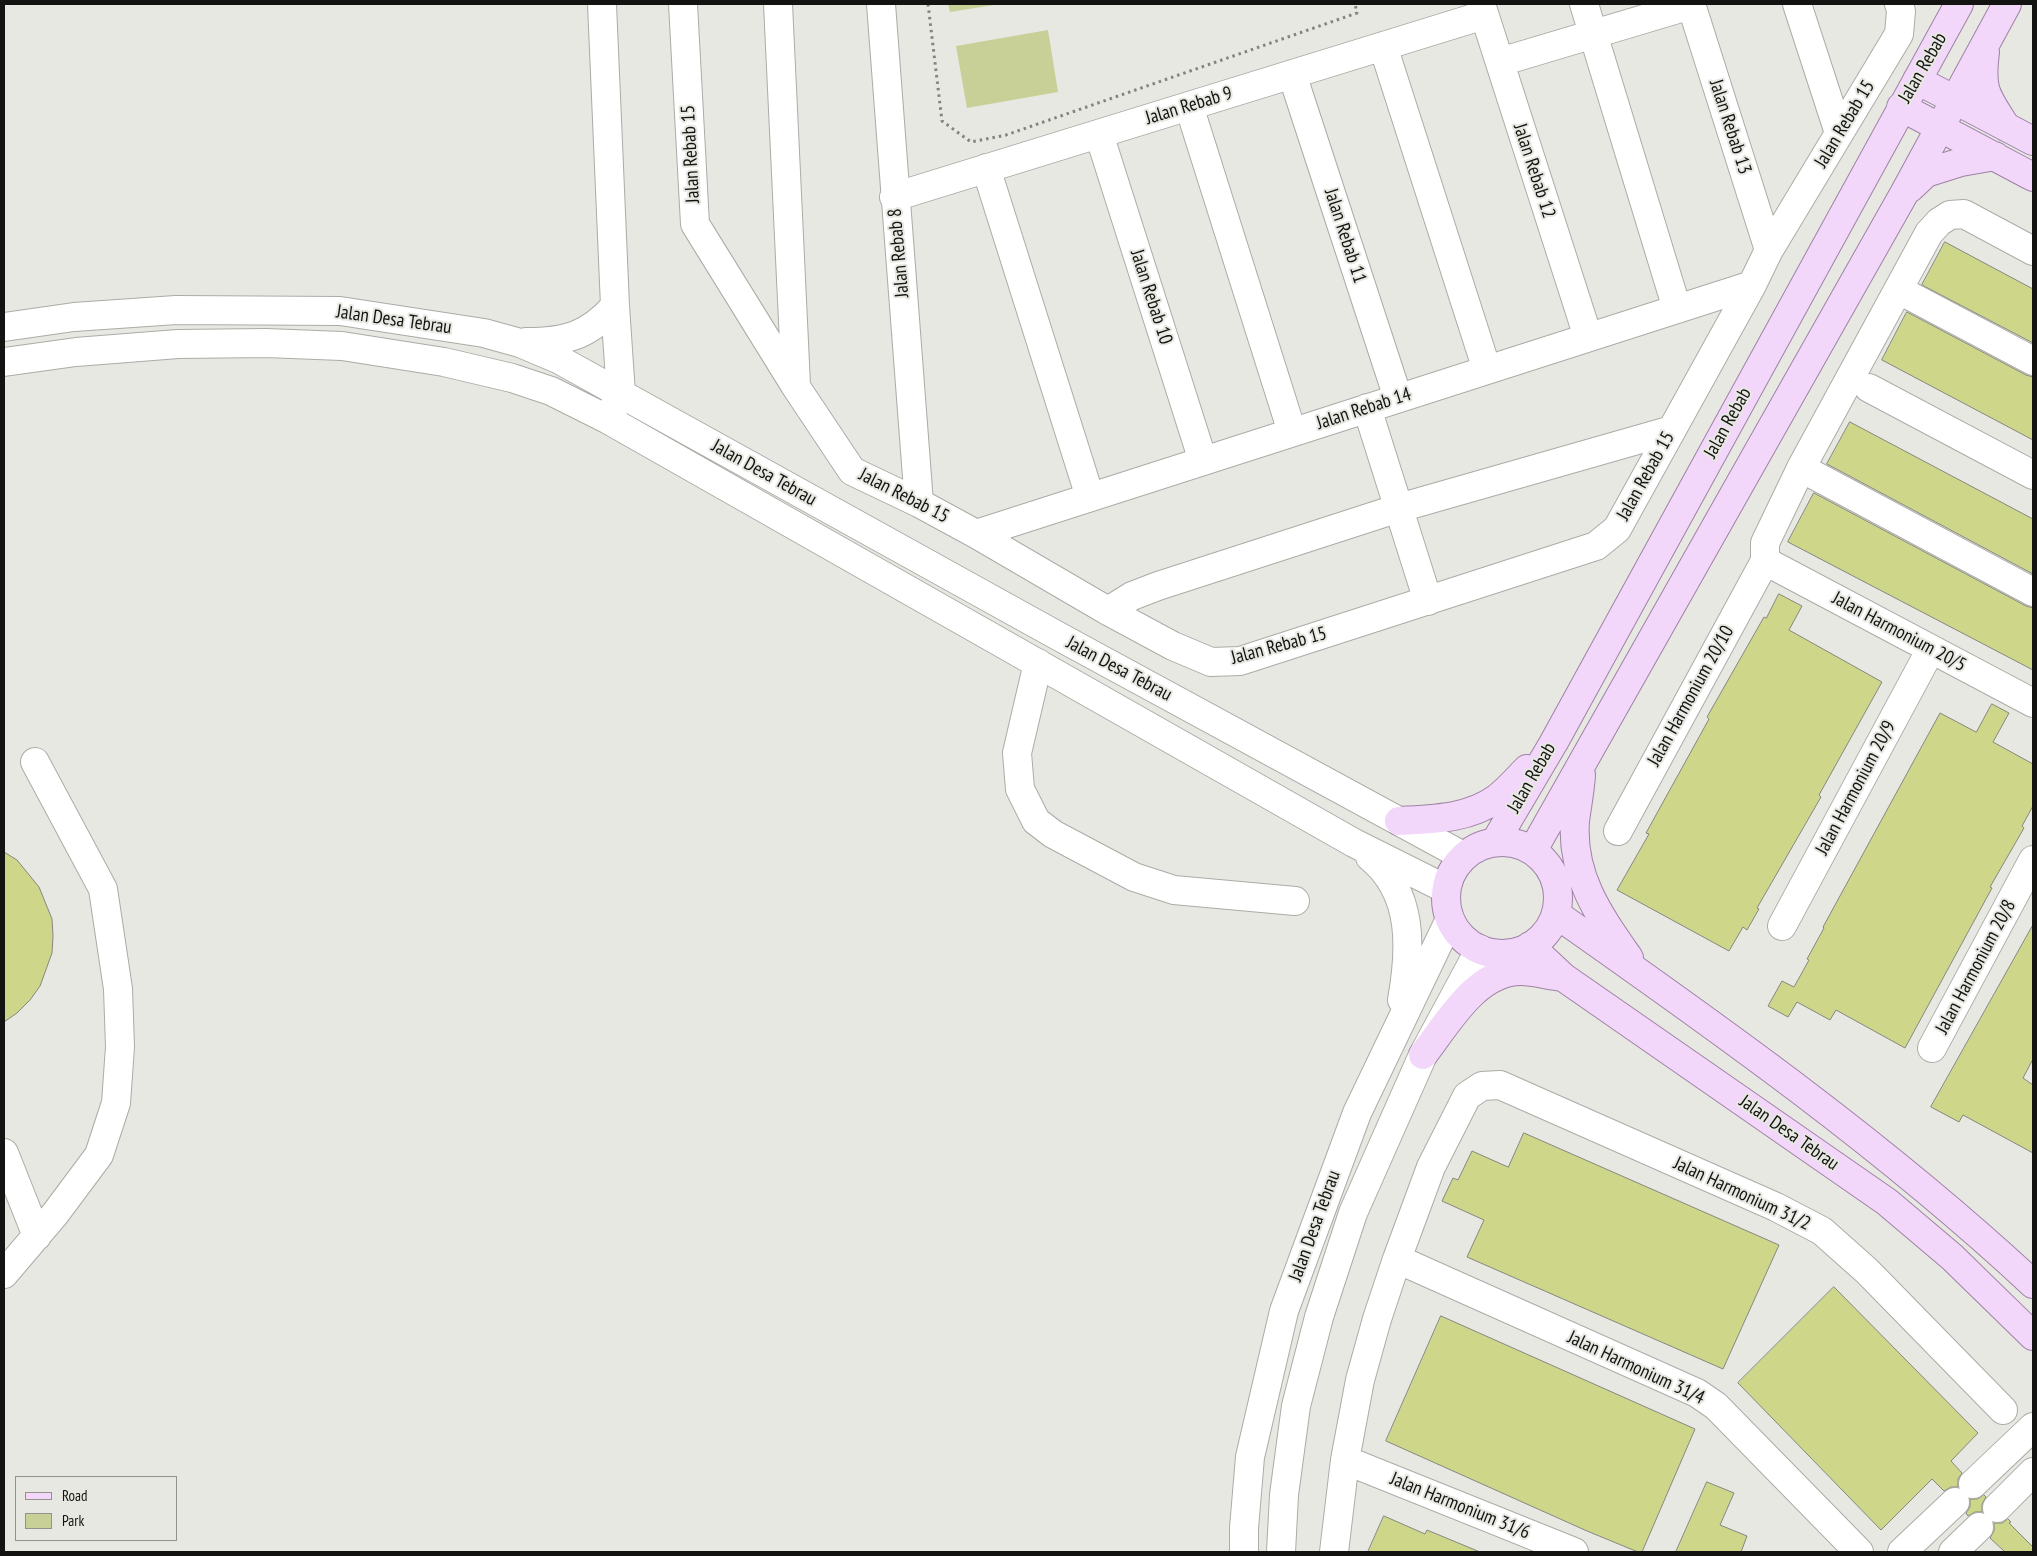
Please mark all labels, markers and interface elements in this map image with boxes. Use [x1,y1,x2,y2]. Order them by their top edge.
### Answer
street label: Jalan Rebab [1894,29,1952,107]
street label: Jalan Rebab 15 [1810,76,1880,172]
street label: Jalan Rebab 13 [1704,77,1756,177]
street label: Jalan Rebab 9 [1143,82,1235,130]
street label: Jalan Rebab 15 [677,104,705,204]
street label: Jalan Rebab 12 [1508,121,1560,221]
street label: Jalan Rebab 11 [1319,186,1371,286]
street label: Jalan Rebab 8 [884,207,914,299]
street label: Jalan Rebab 10 [1125,247,1177,347]
street label: Jalan Desa Tebrau [335,301,453,339]
street label: Jalan Rebab 14 [1314,383,1414,435]
street label: Jalan Rebab [1699,384,1757,462]
street label: Jalan Rebab 15 [1612,428,1680,524]
street label: Jalan Desa Tebrau [708,435,820,511]
street label: Jalan Rebab 15 [855,464,953,528]
street label: Jalan Harmonium 20/5 [1828,587,1970,677]
street label: Jalan Rebab 15 [1229,622,1329,670]
street label: Jalan Harmonium 20/10 [1643,622,1739,770]
street label: Jalan Desa Tebrau [1062,632,1176,706]
street label: Jalan Harmonium 20/9 [1811,717,1901,859]
street label: Jalan Rebab [1503,739,1561,817]
street label: Jalan Harmonium 20/8 [1931,896,2021,1038]
street label: Jalan Desa Tebrau [1735,1090,1843,1176]
street label: Jalan Harmonium 31/2 [1670,1152,1814,1236]
street label: Jalan Desa Tebrau [1284,1168,1346,1284]
street label: Jalan Harmonium 31/4 [1564,1326,1708,1410]
street label: Jalan Harmonium 31/6 [1387,1468,1533,1544]
legend [15,1476,178,1541]
text: Road [62,1486,88,1505]
text: Park [62,1511,84,1530]

